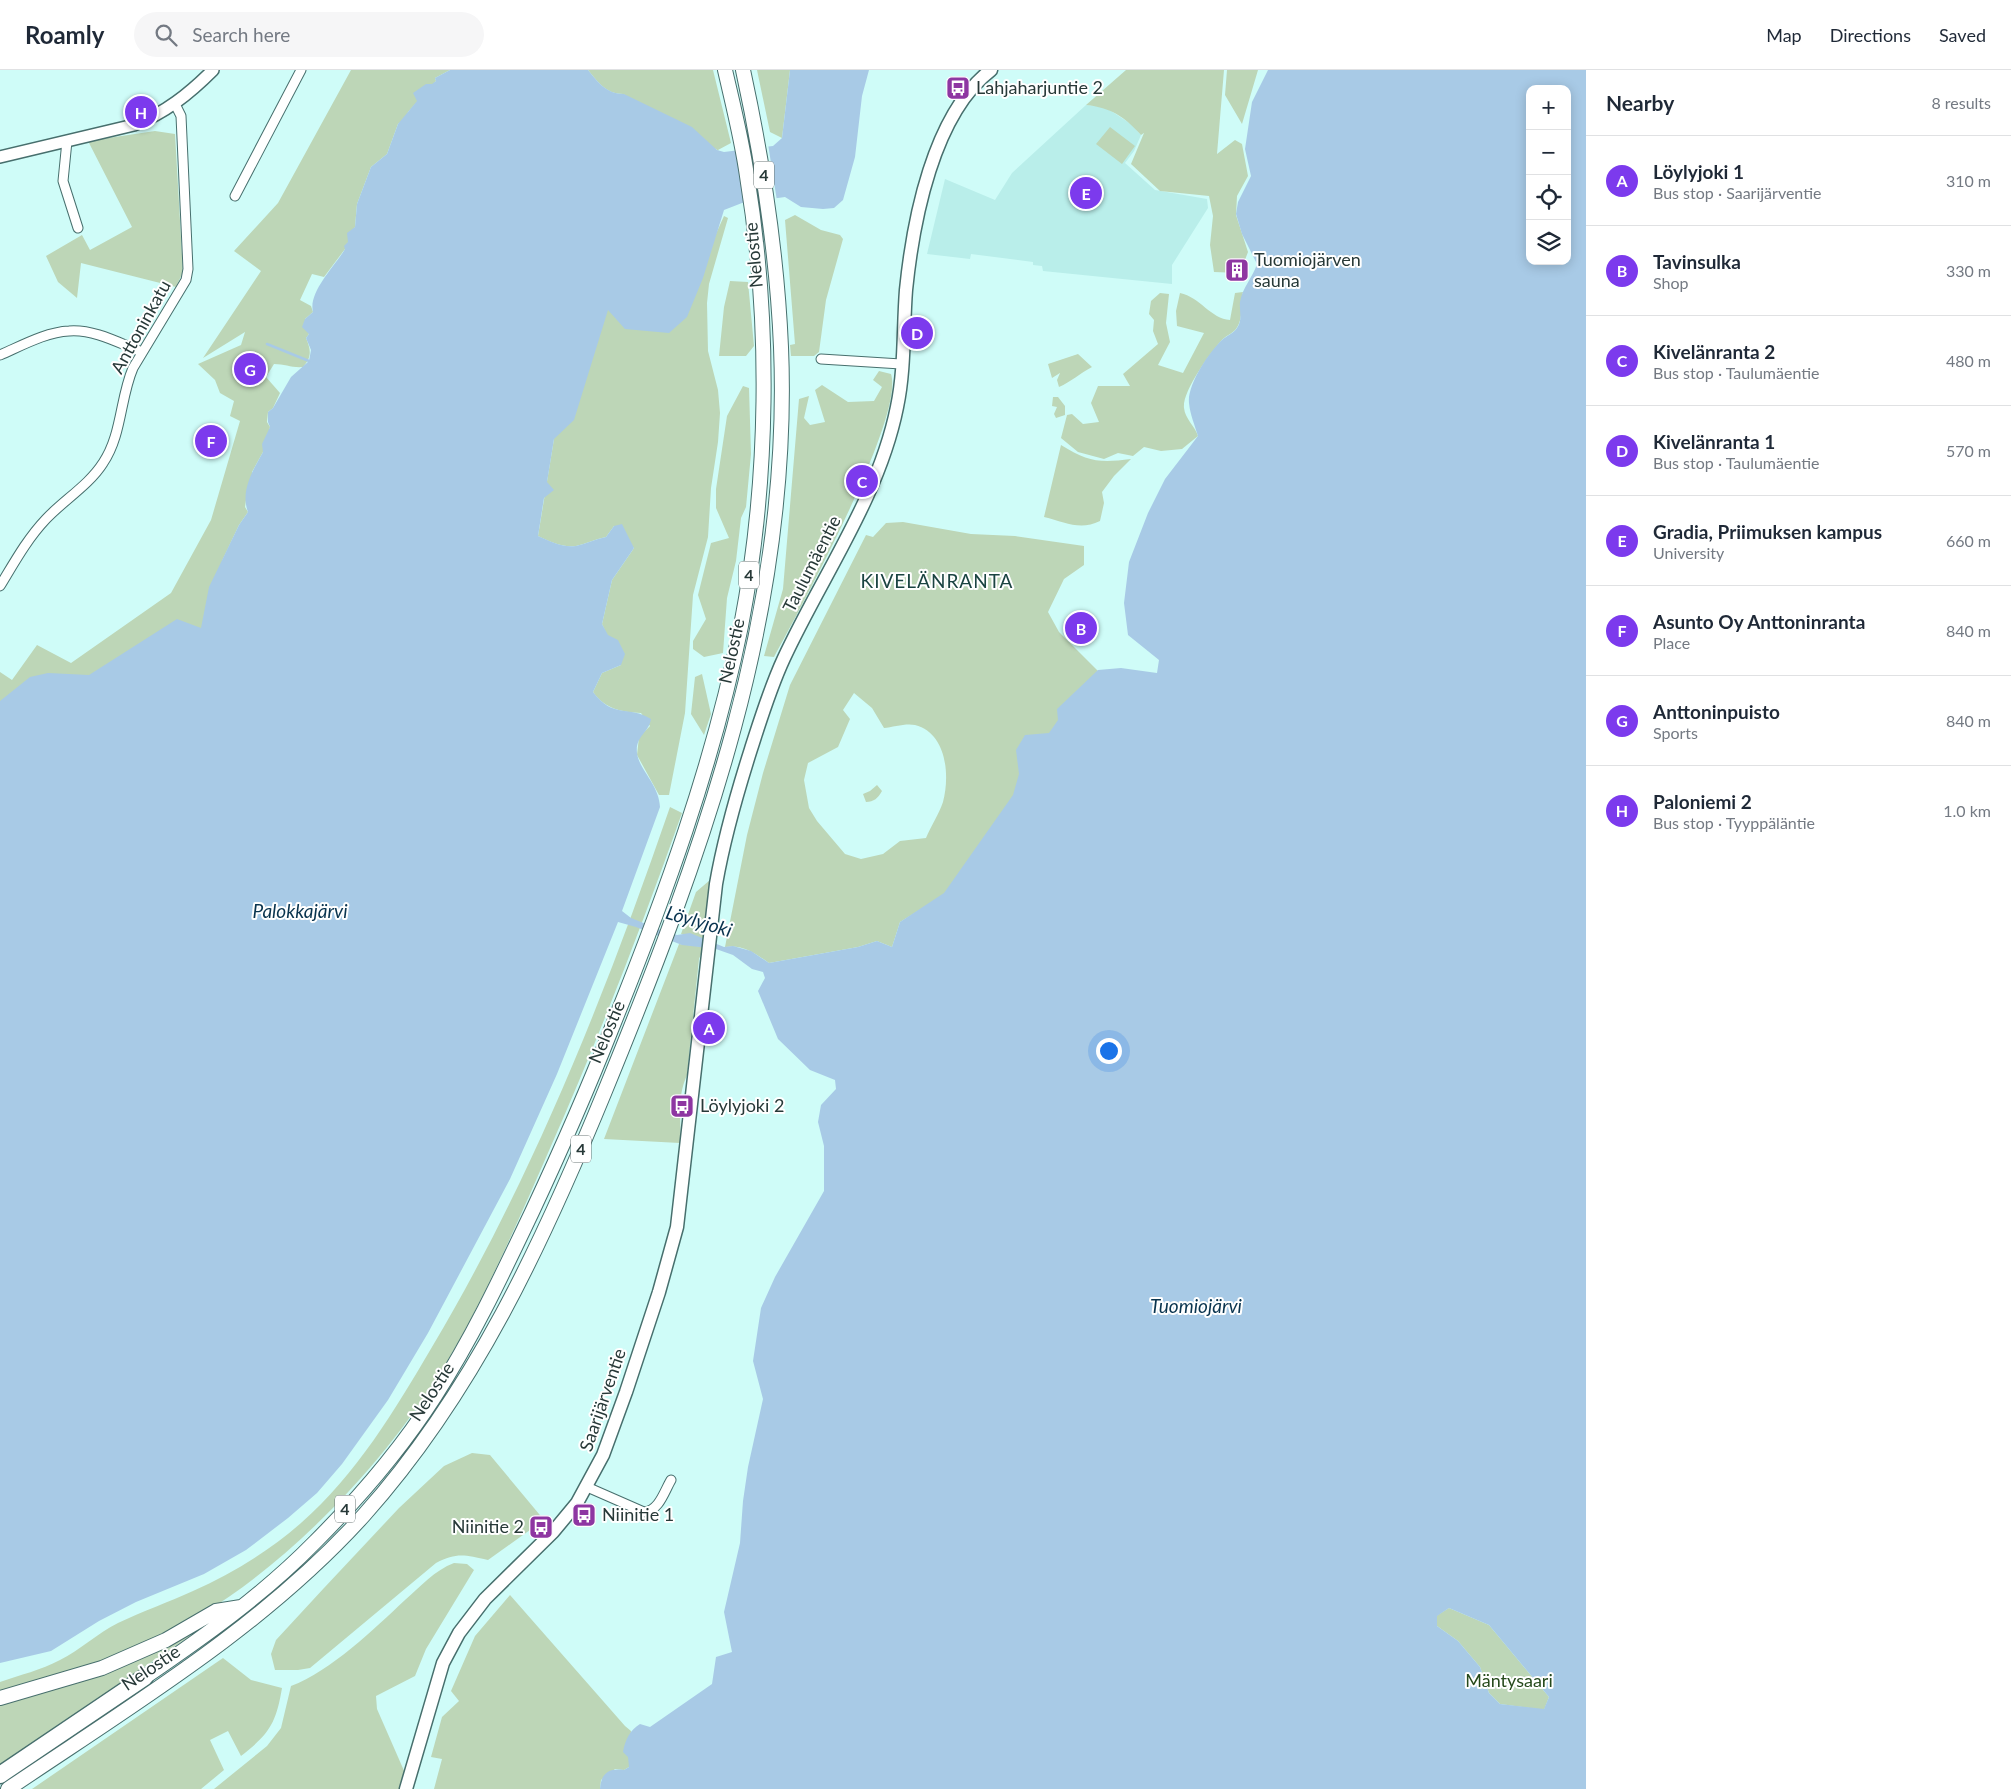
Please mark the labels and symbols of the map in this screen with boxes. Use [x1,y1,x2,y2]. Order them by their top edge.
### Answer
bus stop icon: Lahjaharjuntie 2 [945,75,971,101]
place label: Lahjaharjuntie 2 [976,76,1103,98]
pin: H [125,93,157,131]
road number: 4 [754,162,774,188]
pin: E [1070,174,1102,212]
street label: Nelostie [739,221,767,289]
place label: Tuomiojärven sauna [1254,248,1361,291]
building icon: Tuomiojärven sauna [1224,257,1250,283]
street label: Anttoninkatu [105,276,175,377]
pin: D [901,314,933,352]
pin: G [234,350,266,388]
pin: F [195,422,227,460]
pin: C [846,462,878,500]
street label: Taulumäentie [777,512,845,616]
road number: 4 [739,562,759,588]
district label: KIVELÄNRANTA [861,569,1013,592]
pin: B [1065,609,1097,647]
street label: Nelostie [713,616,749,685]
water label: Palokkajärvi [252,899,348,922]
water label: Löylyjoki [663,900,736,941]
street label: Nelostie [583,997,629,1066]
pin: A [693,1009,725,1047]
your location [1096,1038,1122,1064]
bus stop icon: Löylyjoki 2 [669,1093,695,1119]
place label: Löylyjoki 2 [700,1094,784,1116]
road number: 4 [571,1136,591,1162]
water label: Tuomiojärvi [1150,1294,1243,1317]
street label: Saarijärventie [574,1345,630,1454]
street label: Nelostie [404,1358,458,1425]
road number: 4 [335,1496,355,1522]
bus stop icon: Niinitie 1 [571,1502,597,1528]
place label: Niinitie 1 [602,1503,674,1525]
bus stop icon: Niinitie 2 [528,1514,554,1540]
place label: Niinitie 2 [452,1515,524,1537]
street label: Nelostie [117,1640,184,1695]
park label: Mäntysaari [1465,1669,1553,1691]

